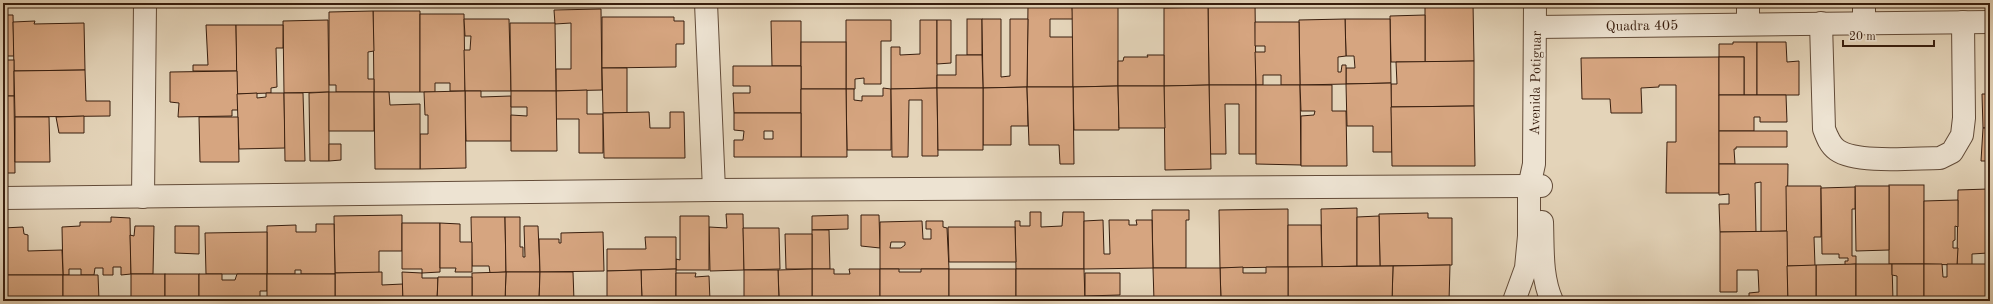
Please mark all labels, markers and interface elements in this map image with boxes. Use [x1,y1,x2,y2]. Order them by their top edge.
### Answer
street label: Quadra 405 [1606,18,1678,34]
scale bar [1843,22,1934,48]
street label: Avenida Potiguar [1528,30,1544,135]
text: 20 m [1849,31,1876,43]

